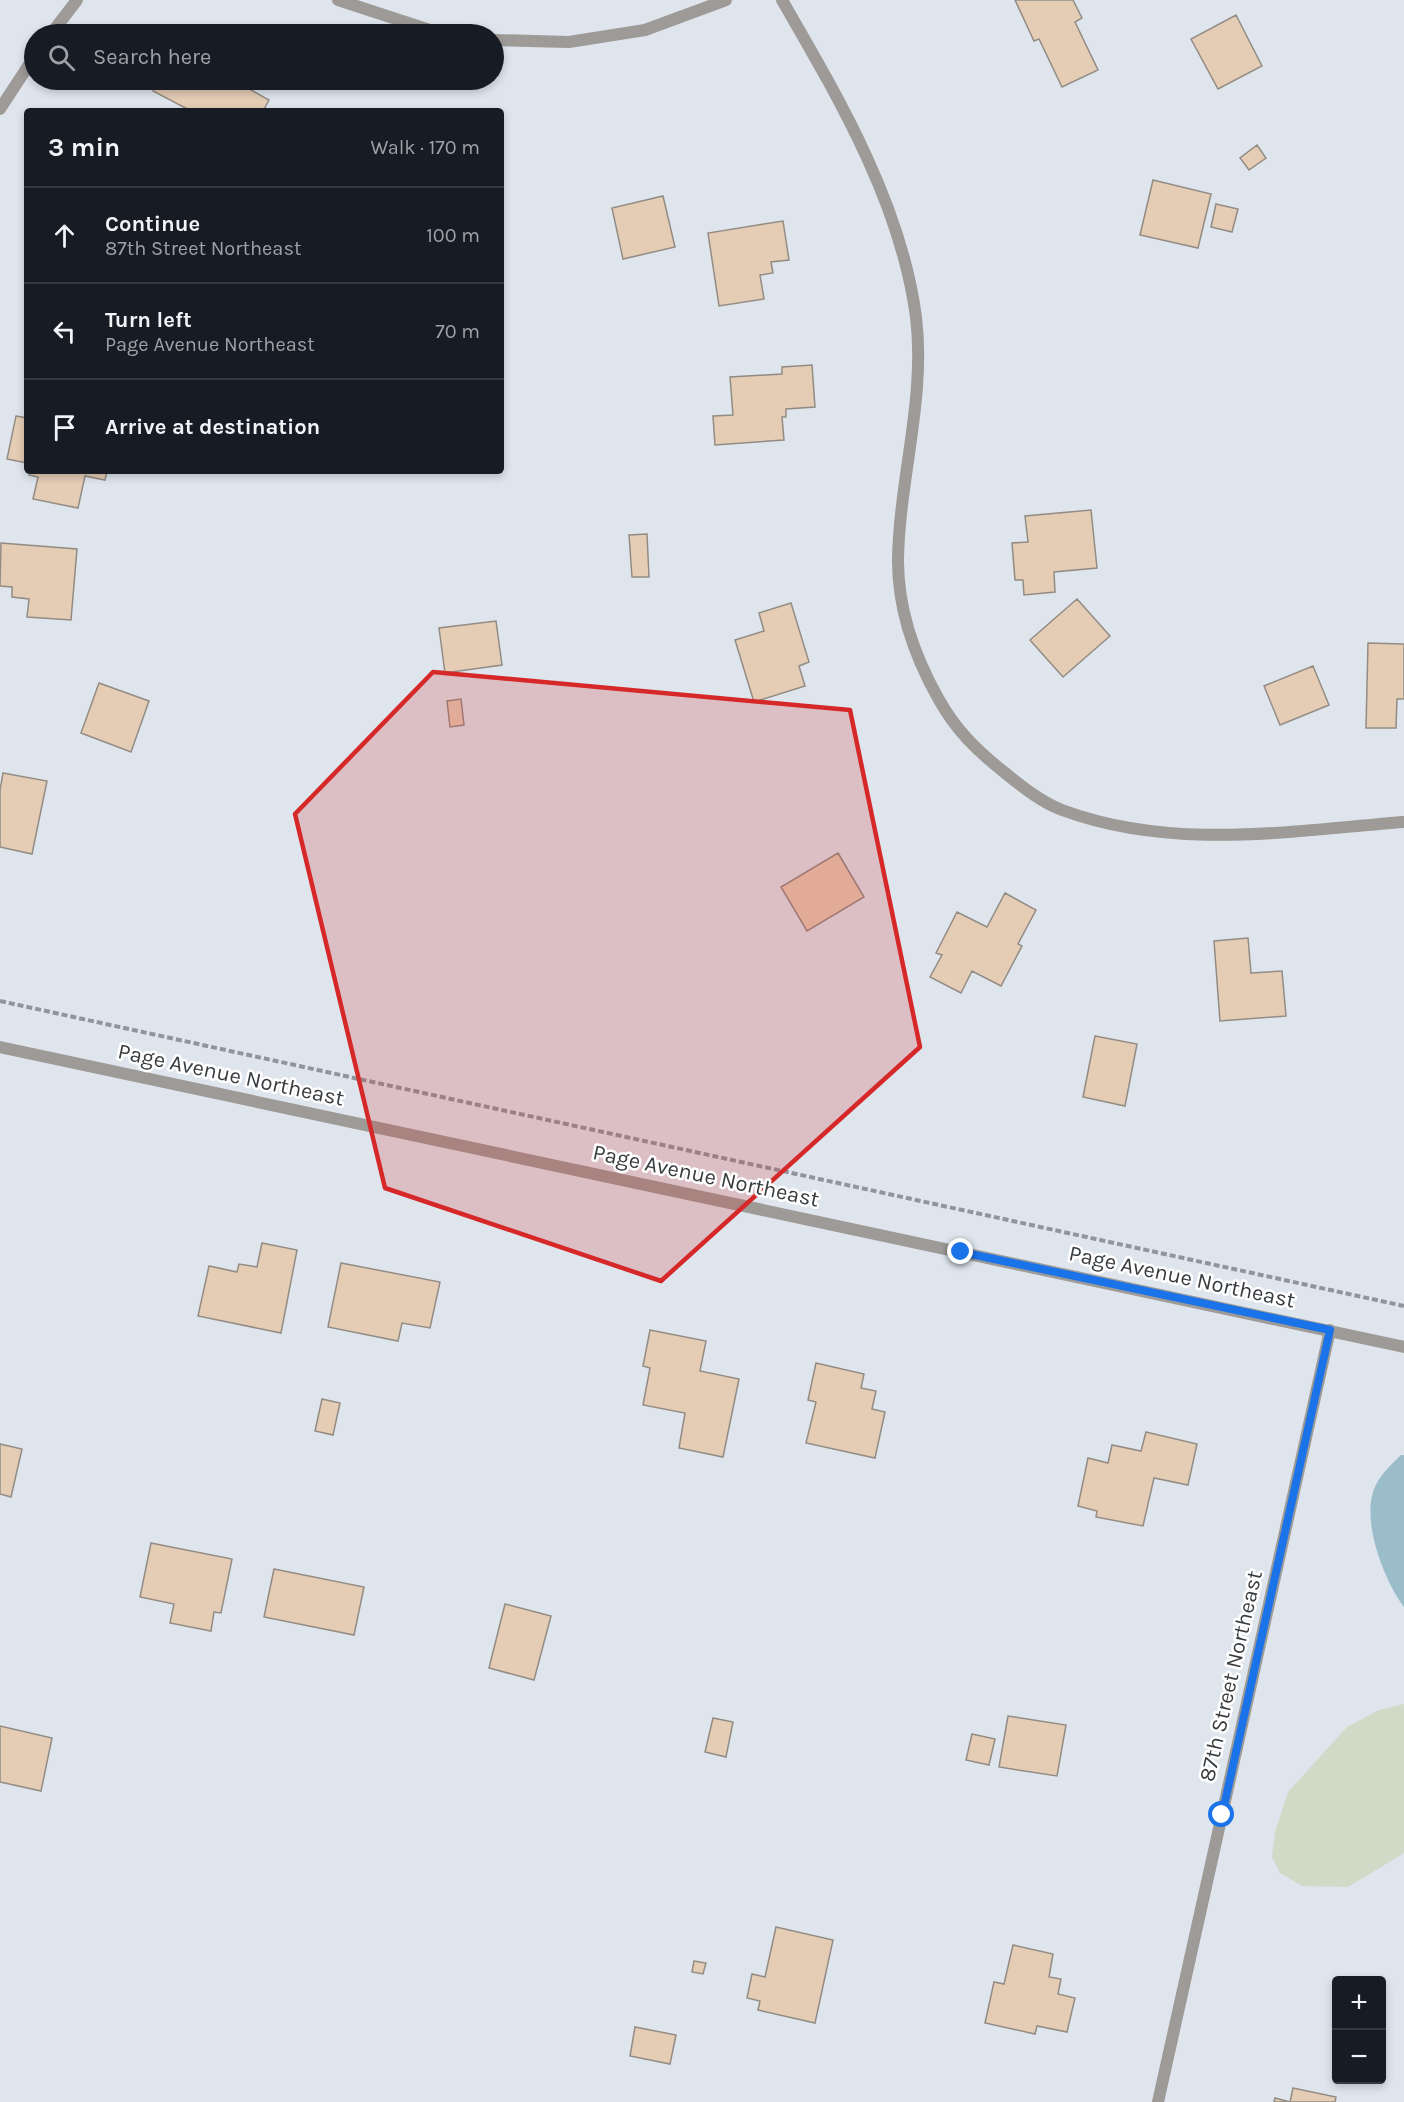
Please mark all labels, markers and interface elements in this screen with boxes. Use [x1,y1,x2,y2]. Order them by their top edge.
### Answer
search box [24,24,504,90]
icon: search [45,41,78,74]
text: Search here [93,44,211,70]
text: 3 min [48,132,120,163]
text: Walk · 170 m [370,136,480,159]
text: Continue [105,211,200,237]
icon: ahead [48,219,81,252]
text: 100 m [426,224,480,247]
text: 87th Street Northeast [105,237,301,260]
text: Turn left [105,307,192,333]
icon: left [48,315,81,348]
text: 70 m [435,320,480,343]
text: Page Avenue Northeast [105,333,315,356]
icon: arrive [48,411,81,444]
text: Arrive at destination [105,414,320,440]
street label: Page Avenue Northeast [115,1038,347,1112]
street label: Page Avenue Northeast [590,1139,822,1213]
route end [947,1238,973,1264]
street label: Page Avenue Northeast [1066,1240,1298,1314]
street label: 87th Street Northeast [1194,1568,1268,1784]
route start [1208,1801,1234,1827]
map controls [1332,1976,1386,2084]
button: + [1332,1976,1386,2030]
button: − [1332,2030,1386,2084]

